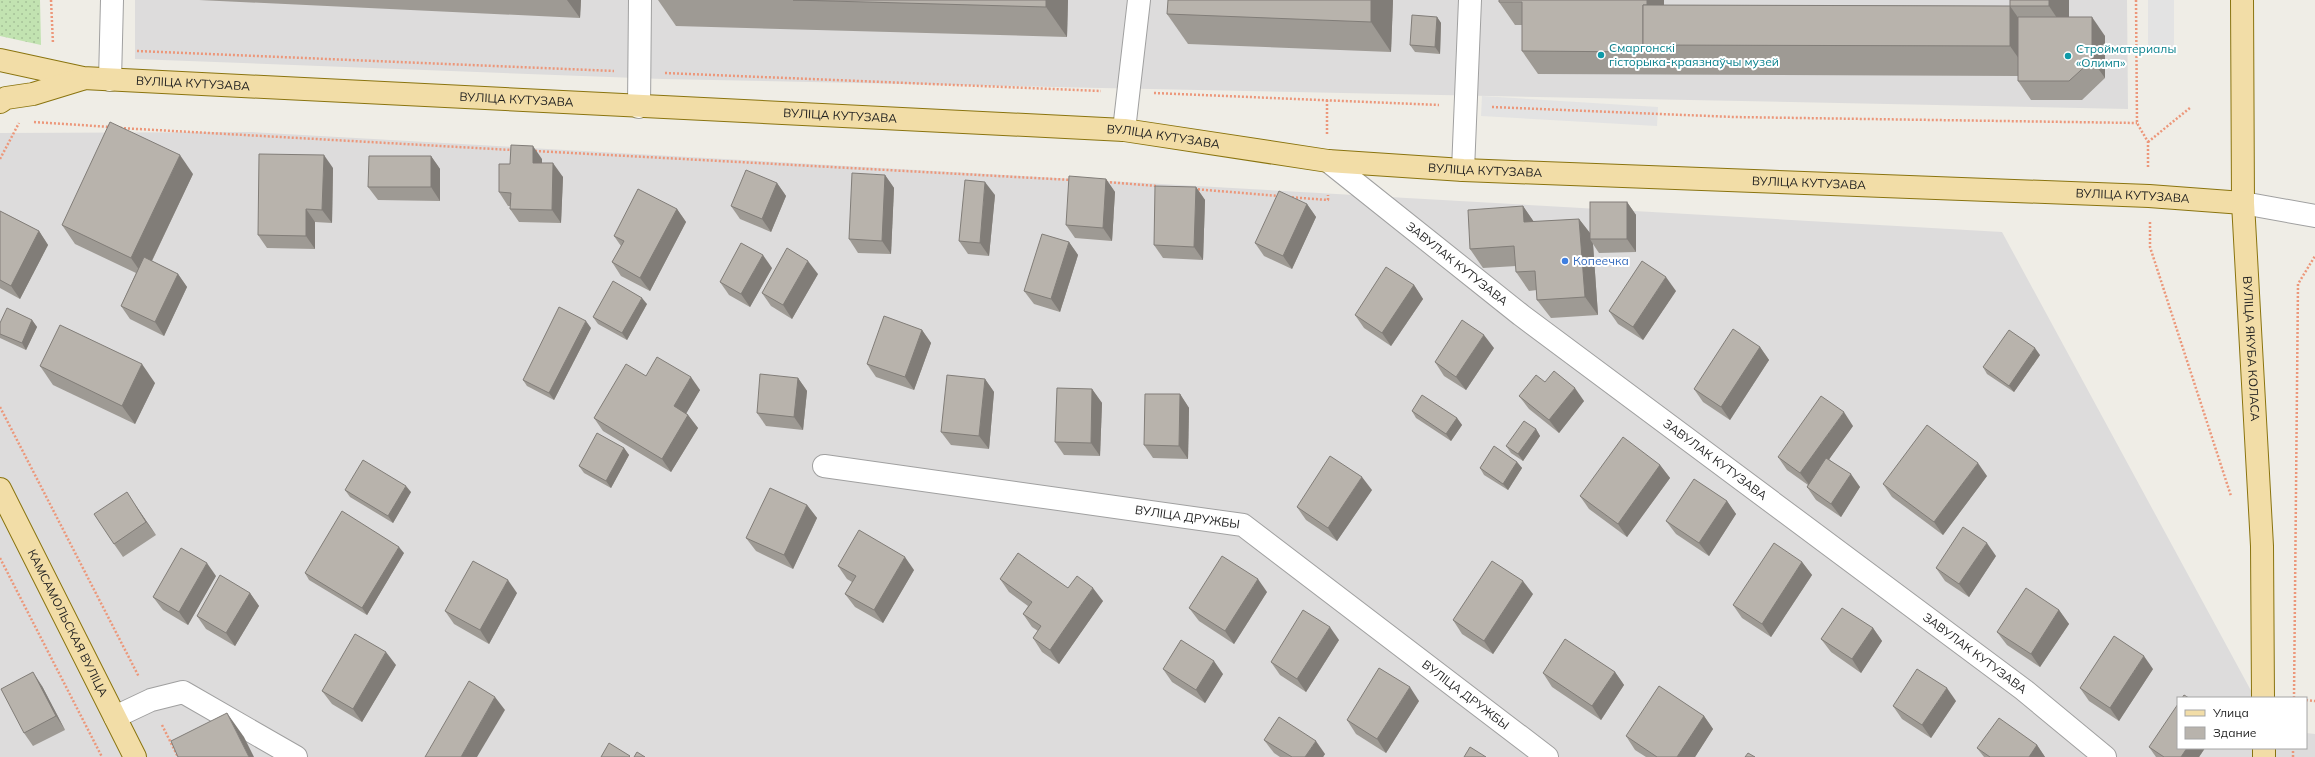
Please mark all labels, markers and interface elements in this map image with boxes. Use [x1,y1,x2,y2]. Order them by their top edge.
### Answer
place label: Смаргонскі гісторыка-краязнаўчы музей [1609,40,1779,69]
place label: Стройматериалы «Олимп» [2076,41,2176,70]
marker: Смаргонскі гісторыка-краязнаўчы музей [1596,50,1606,60]
marker: Стройматериалы «Олимп» [2063,51,2073,61]
street label: ВУЛІЦА КУТУЗАВА [136,73,251,93]
street label: ВУЛІЦА КУТУЗАВА [459,89,574,110]
street label: ВУЛІЦА КУТУЗАВА [783,105,898,126]
street label: ВУЛІЦА КУТУЗАВА [1106,121,1221,151]
street label: ВУЛІЦА КУТУЗАВА [1428,160,1543,180]
street label: ВУЛІЦА КУТУЗАВА [1752,173,1866,192]
street label: ВУЛІЦА КУТУЗАВА [2075,185,2190,206]
street label: ЗАВУЛАК КУТУЗАВА [1403,218,1511,309]
place label: Копеечка [1573,253,1629,268]
marker: Копеечка [1560,256,1570,266]
street label: ВУЛІЦА ЯКУБА КОЛАСА [2240,276,2263,422]
street label: ЗАВУЛАК КУТУЗАВА [1660,416,1770,503]
street label: ВУЛІЦА ДРУЖБЫ [1134,502,1241,531]
street label: КАМСАМОЛЬСКАЯ ВУЛІЦА [25,547,111,699]
street label: ЗАВУЛАК КУТУЗАВА [1920,609,2030,697]
street label: ВУЛІЦА ДРУЖБЫ [1419,656,1512,732]
legend [2177,697,2307,749]
text: Улица [2212,705,2249,720]
text: Здание [2213,725,2257,740]

